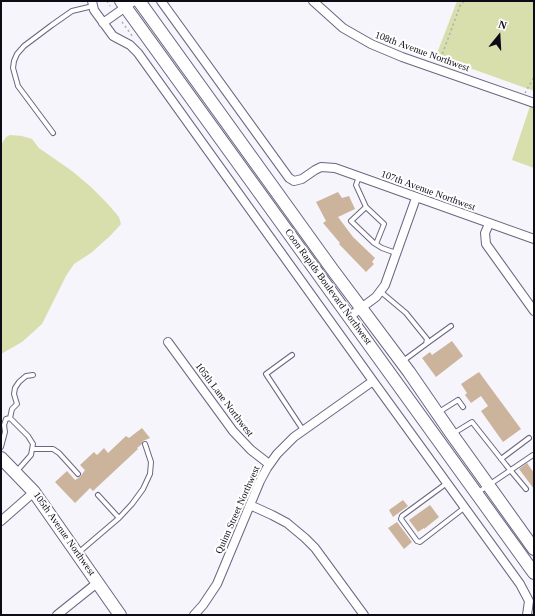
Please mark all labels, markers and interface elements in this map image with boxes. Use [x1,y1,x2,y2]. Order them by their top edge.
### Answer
north arrow [479,16,519,56]
text: N [497,18,508,32]
street label: 108th Avenue Northwest [373,29,471,75]
street label: 107th Avenue Northwest [379,168,477,214]
street label: Coon Rapids Boulevard Northwest [282,227,374,347]
street label: 105th Lane Northwest [192,361,256,439]
street label: Quinn Street Northwest [213,464,263,556]
street label: 105th Avenue Northwest [30,490,98,578]

